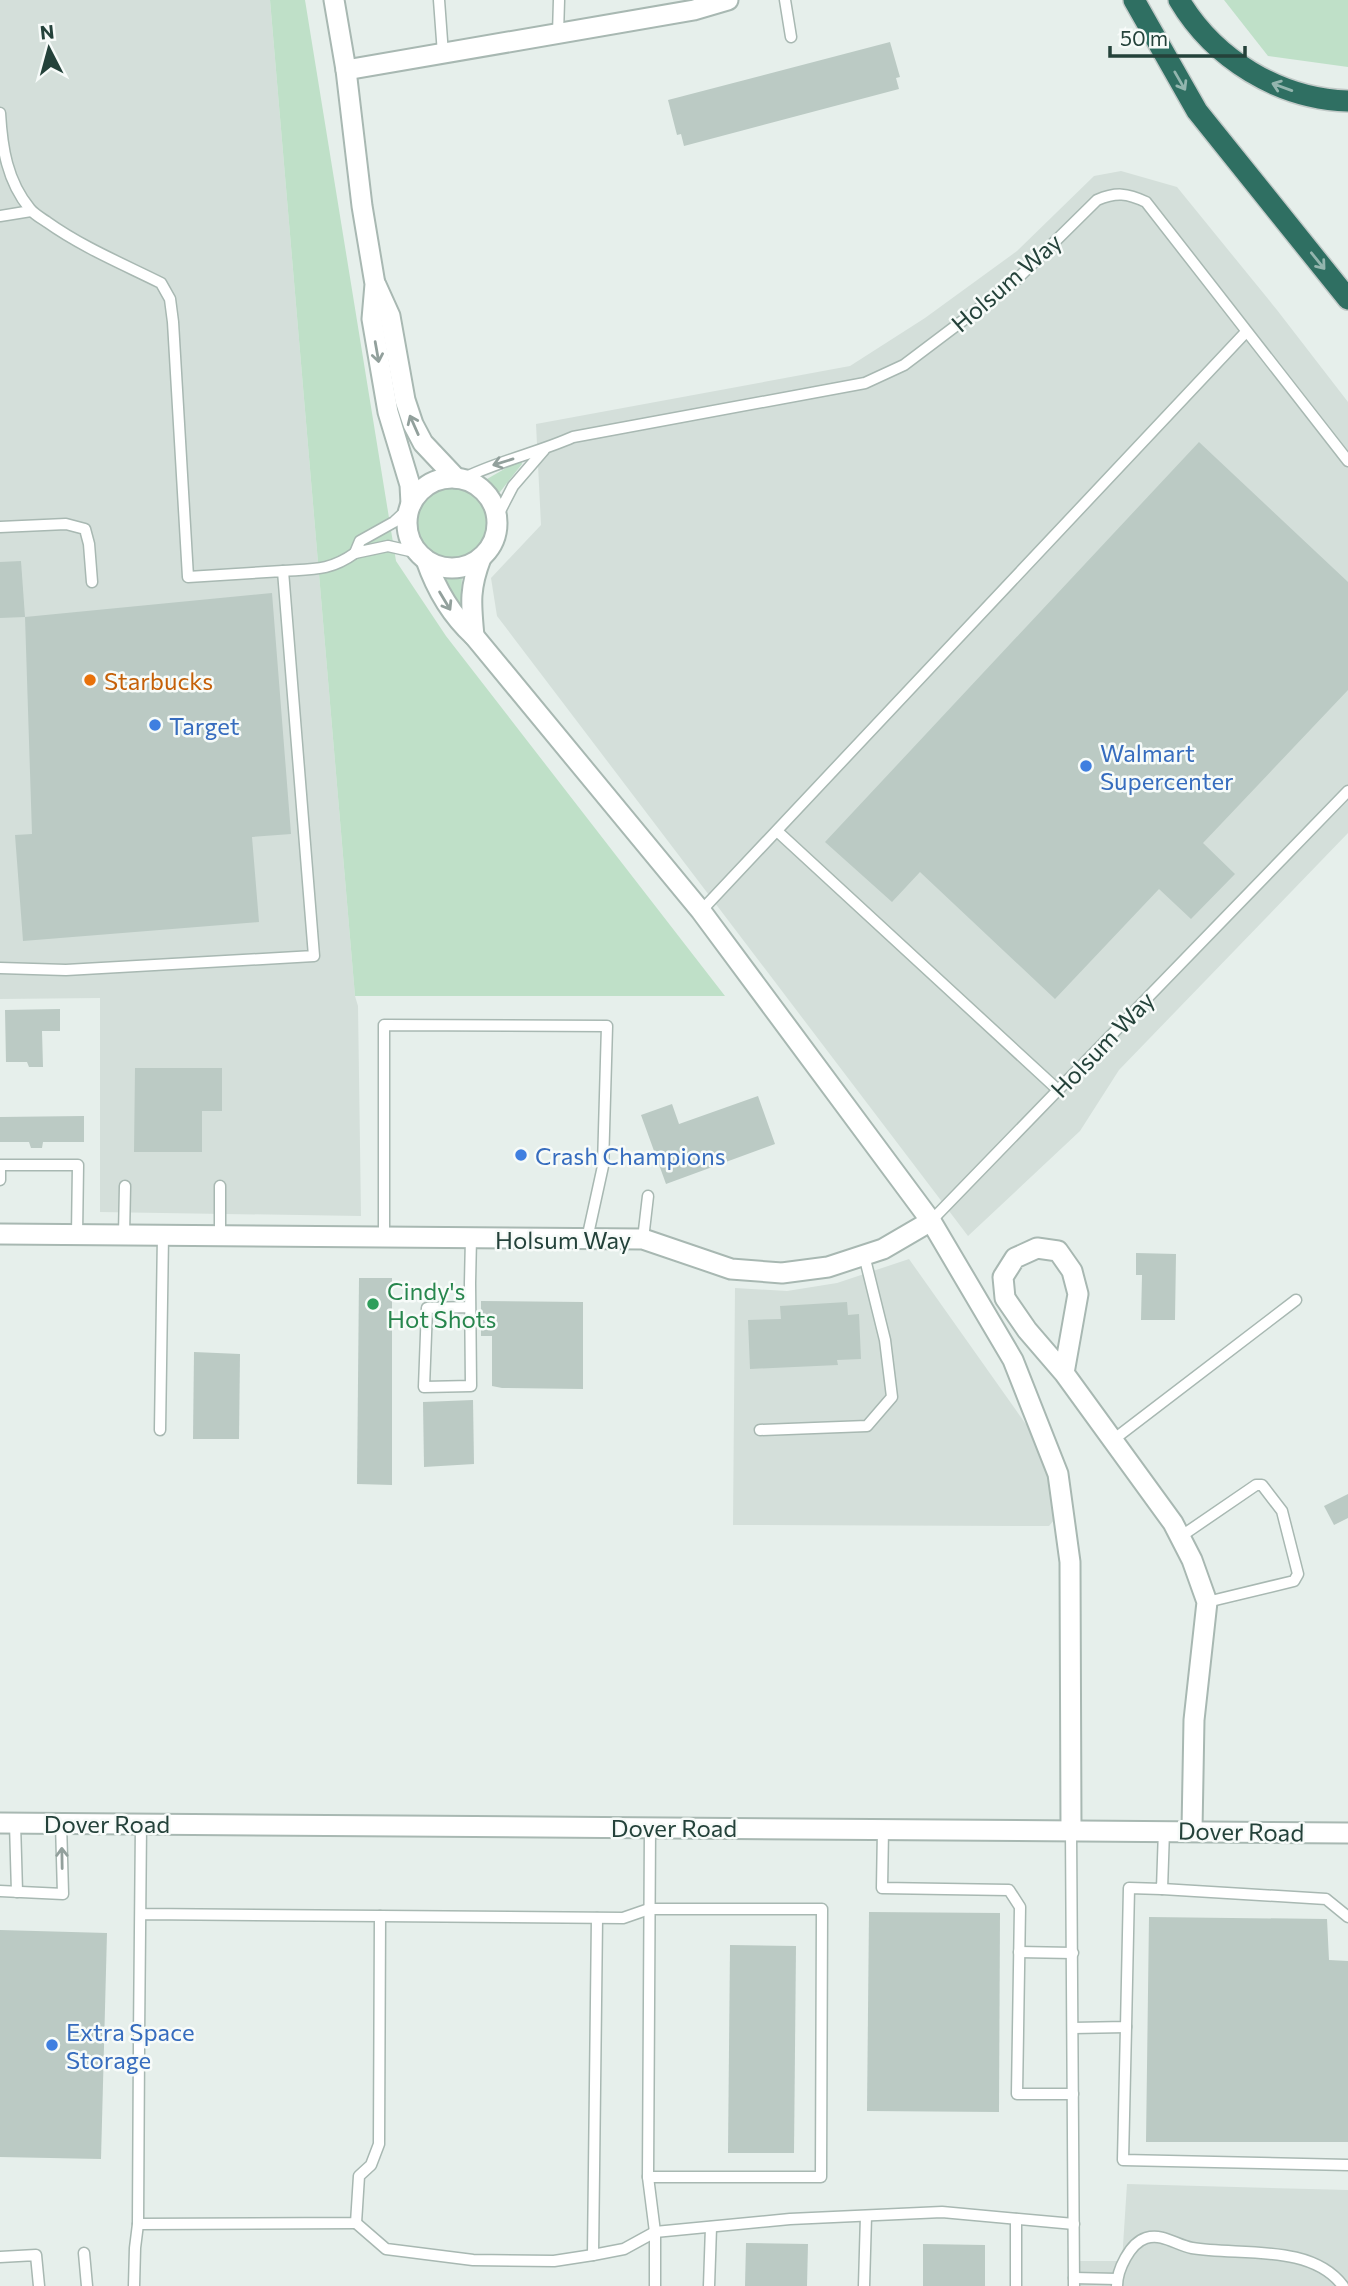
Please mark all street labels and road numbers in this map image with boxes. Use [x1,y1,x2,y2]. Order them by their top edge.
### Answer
street label: Holsum Way [945,226,1067,338]
street label: Holsum Way [1044,985,1160,1103]
street label: Holsum Way [495,1225,631,1254]
street label: Dover Road [44,1809,170,1838]
street label: Dover Road [611,1813,737,1842]
street label: Dover Road [1178,1815,1304,1847]

